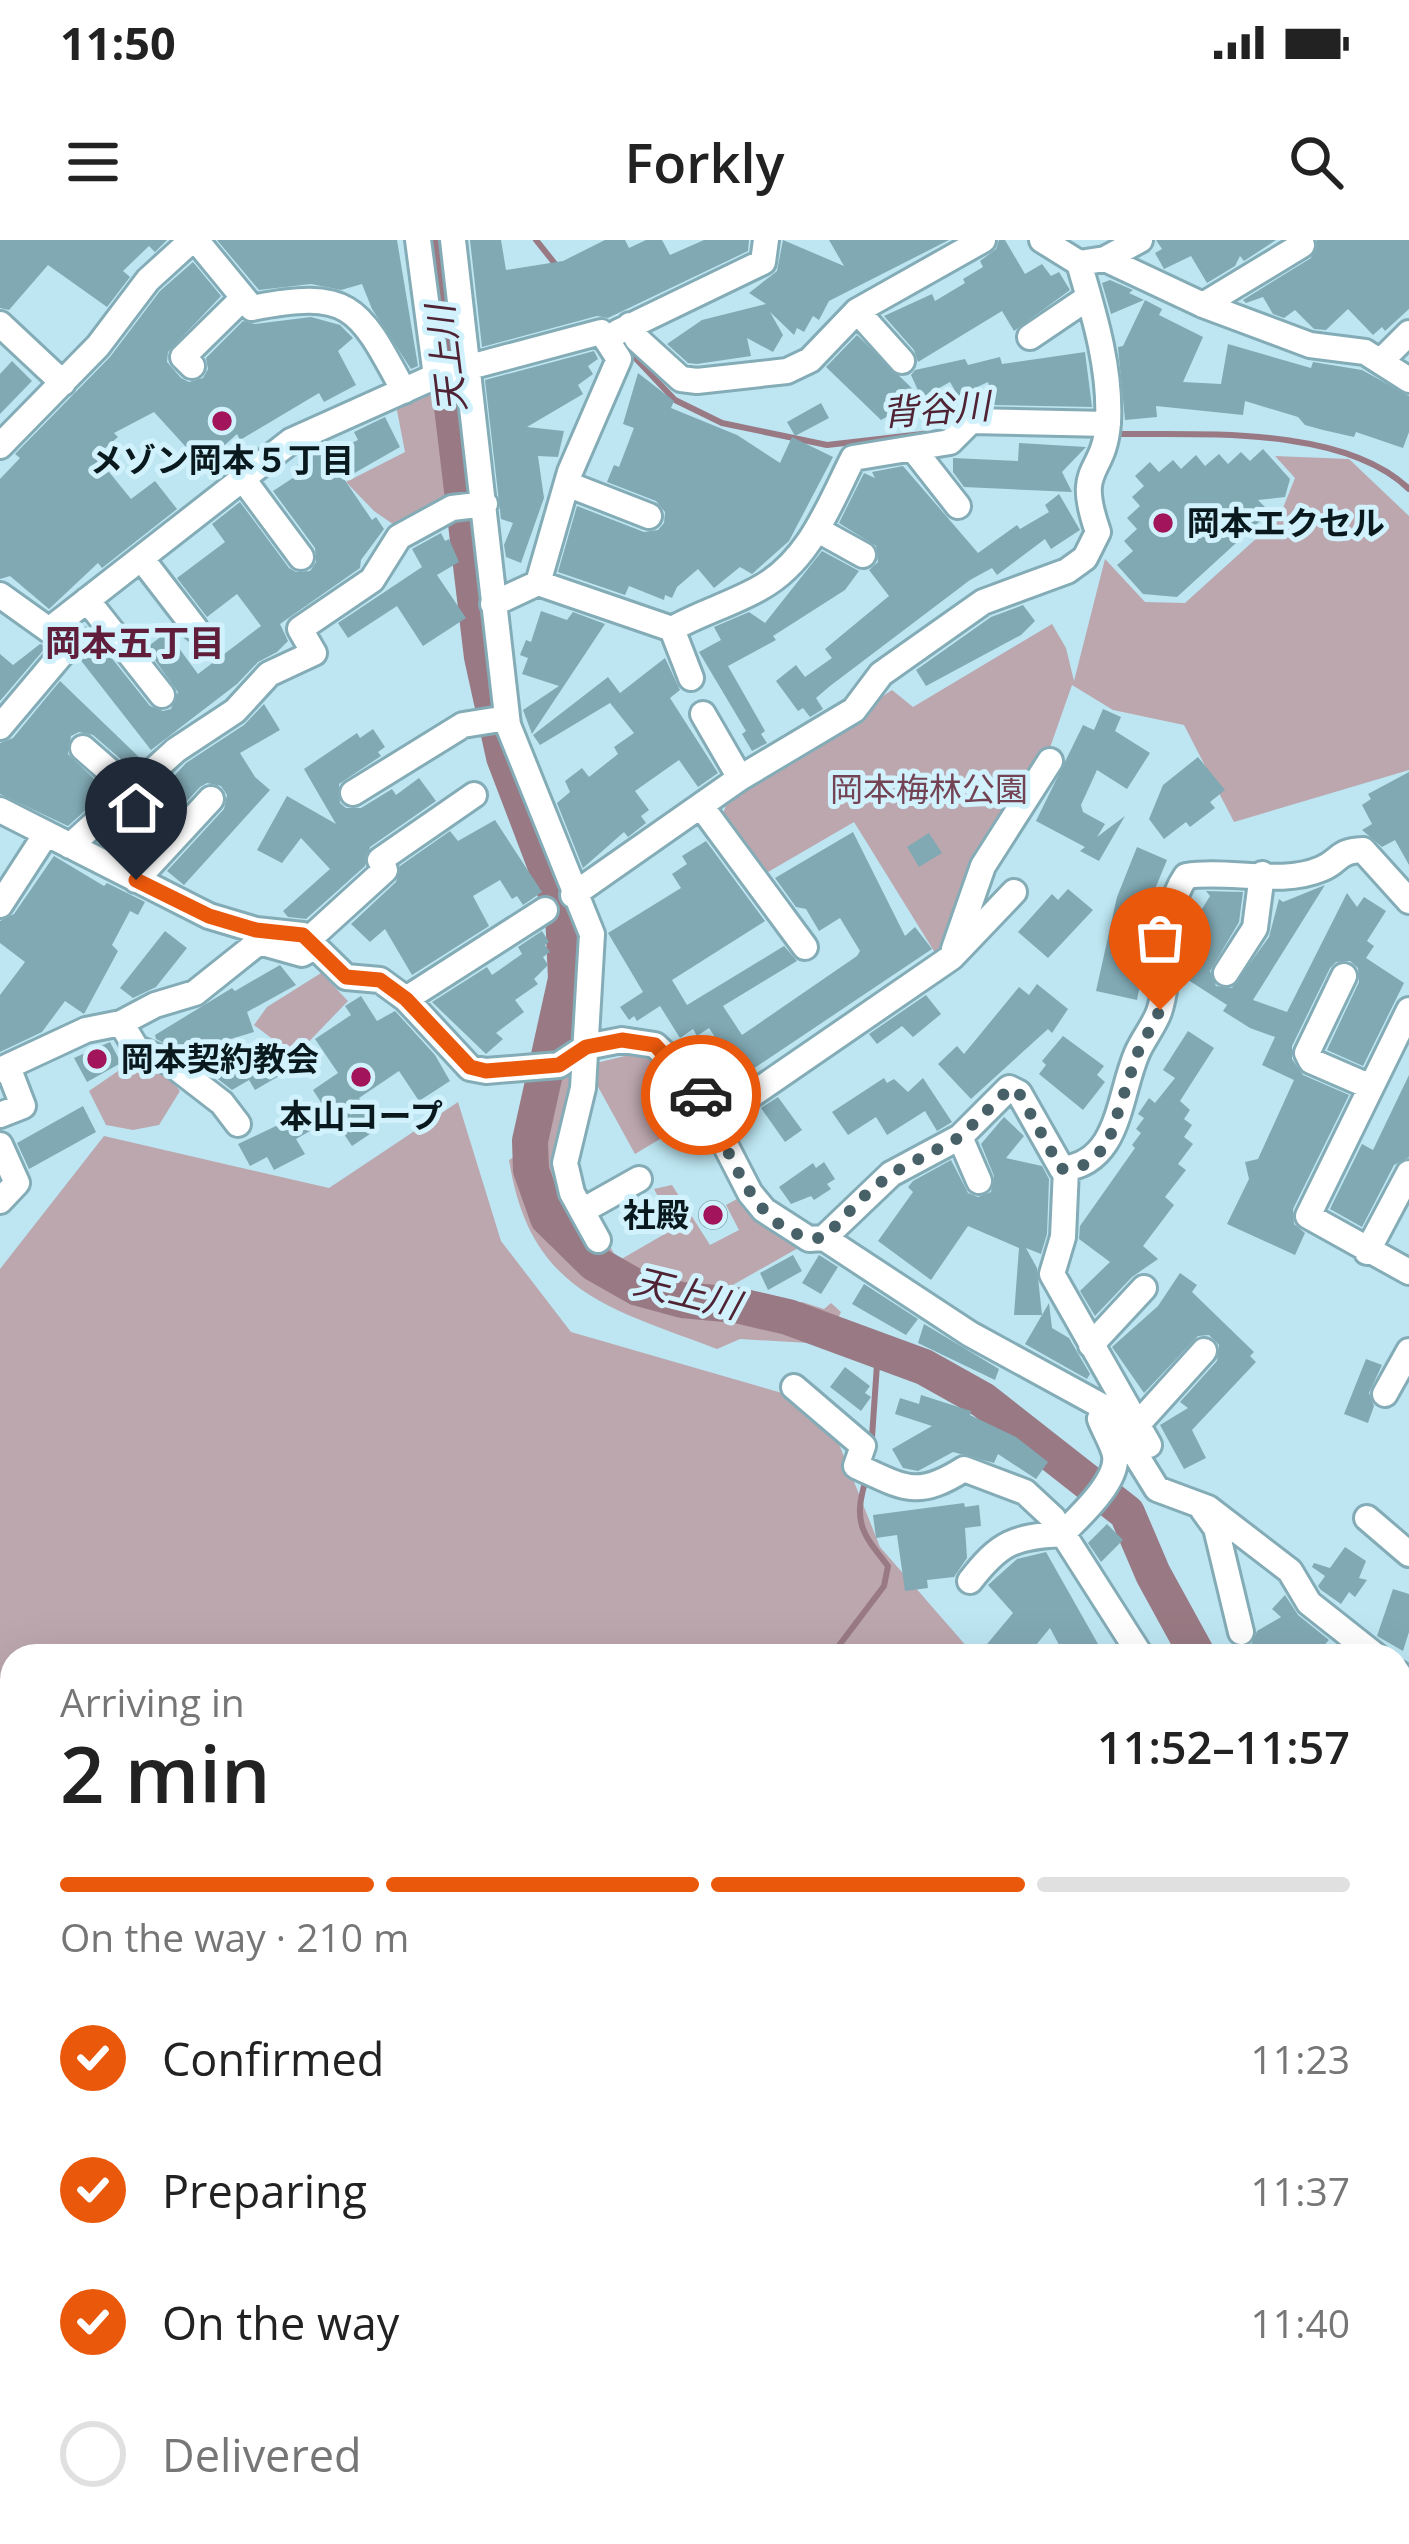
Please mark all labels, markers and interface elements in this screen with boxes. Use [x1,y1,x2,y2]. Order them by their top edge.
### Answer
text: 11:50 [60,12,176,73]
text: Forkly [625,125,784,199]
icon: menu [60,129,126,195]
icon: search [1283,129,1349,195]
water label: 天上川 [414,299,476,416]
water label: 背谷川 [880,380,996,437]
marker: メゾン岡本５丁目 [209,408,235,434]
place label: メゾン岡本５丁目 [90,437,354,482]
place label: 岡本エクセル [1187,500,1385,545]
marker: 岡本エクセル [1150,510,1176,536]
district label: 岡本五丁目 [45,618,225,667]
pin [85,757,187,880]
park label: 岡本梅林公園 [830,766,1028,811]
icon: home [103,775,169,841]
pin [1109,887,1211,1010]
icon: bag [1127,905,1193,971]
courier [641,1035,761,1155]
place label: 岡本契約教会 [121,1036,319,1081]
marker: 岡本契約教会 [84,1046,110,1072]
icon: car [668,1062,734,1128]
marker: 本山コープ [348,1064,374,1090]
place label: 本山コープ [279,1093,443,1138]
place label: 社殿 [623,1192,689,1237]
marker: 社殿 [700,1202,726,1228]
water label: 天上川 [629,1256,749,1330]
text: Arriving in [60,1675,245,1728]
text: 11:52–11:57 [1097,1716,1350,1777]
text: 2 min [60,1720,271,1826]
text: On the way · 210 m [60,1910,409,1963]
icon: check [60,2025,126,2091]
text: Confirmed [162,2028,384,2089]
text: 11:23 [1251,2032,1350,2085]
icon: check [60,2157,126,2223]
text: Preparing [162,2160,367,2221]
text: 11:37 [1251,2164,1350,2217]
icon: check [60,2289,126,2355]
text: On the way [162,2292,399,2353]
text: 11:40 [1251,2296,1350,2349]
text: Delivered [162,2424,362,2485]

